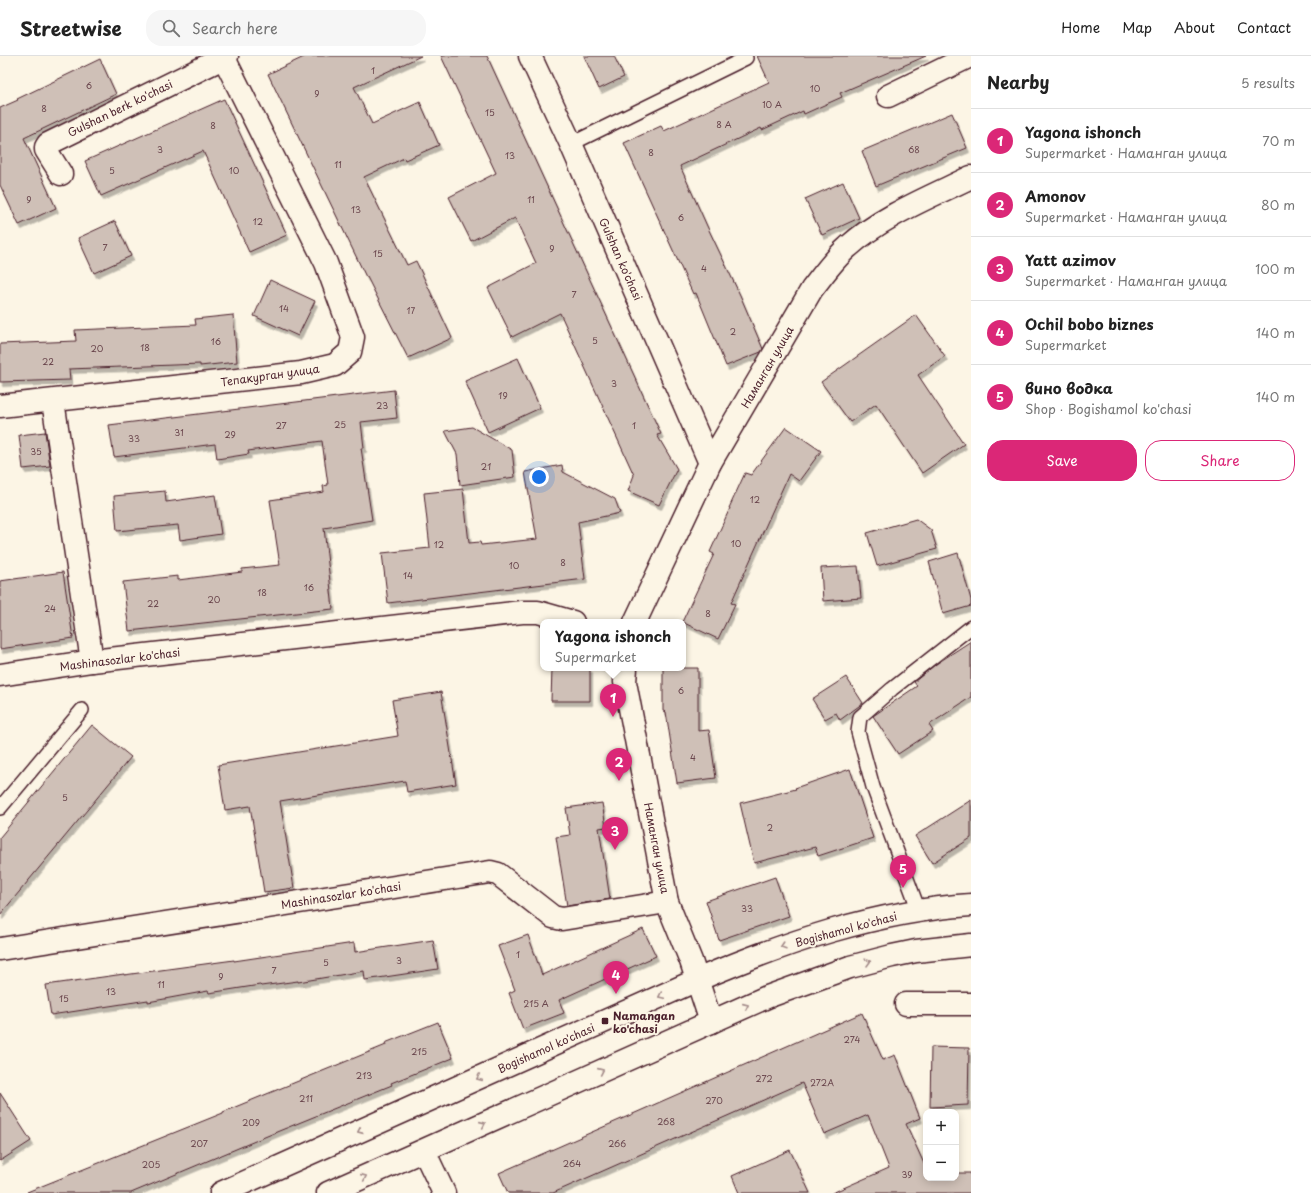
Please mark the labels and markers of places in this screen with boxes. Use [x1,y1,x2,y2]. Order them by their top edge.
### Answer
pin: 1 [600,684,626,717]
pin: 2 [606,748,632,781]
pin: 3 [602,817,628,850]
pin: 5 [890,855,916,888]
pin: 4 [603,961,629,994]
place label: Namangan ko'chasi [613,1007,675,1037]
marker: Namangan ko'chasi [600,1016,610,1026]

